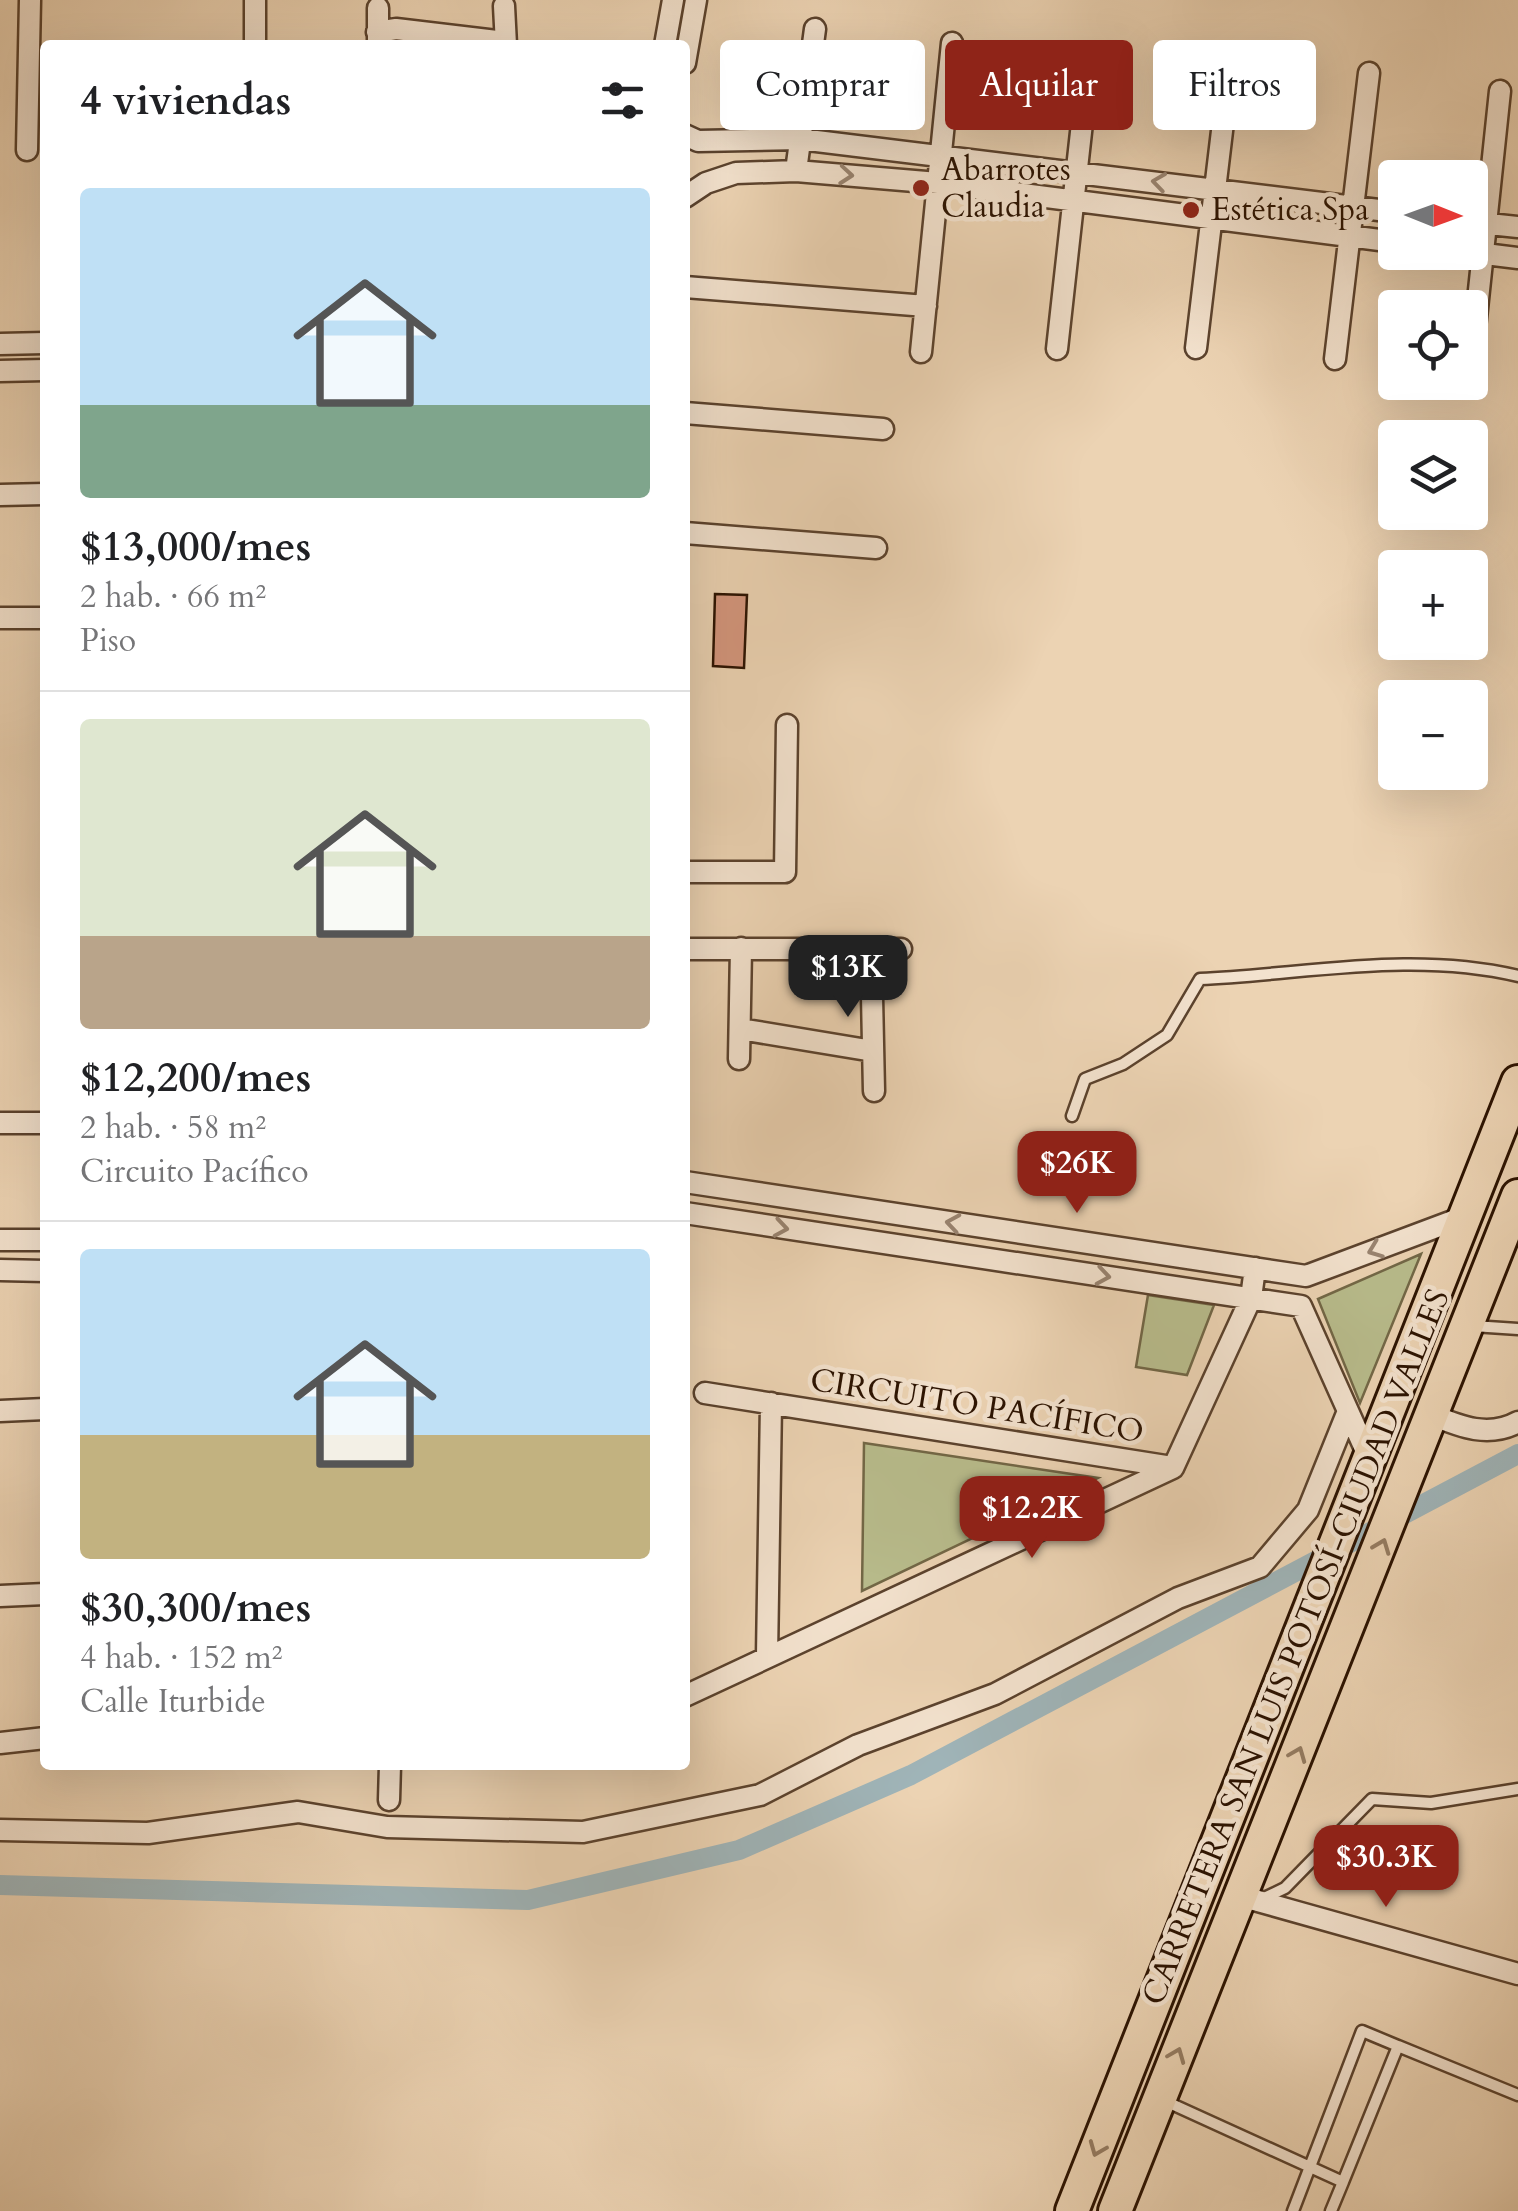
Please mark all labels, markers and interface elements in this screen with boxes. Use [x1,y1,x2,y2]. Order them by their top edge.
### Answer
chip: Comprar [720,40,925,130]
chip: Alquilar [945,40,1133,130]
chip: Filtros [1153,40,1316,130]
text: 4 viviendas [80,72,291,129]
icon: filters [595,73,650,128]
place label: Abarrotes Claudia [941,148,1071,229]
north arrow [1378,160,1488,270]
map controls [1378,160,1488,790]
one-way arrow [838,164,854,186]
one-way arrow [1151,173,1168,194]
marker: Abarrotes Claudia [910,177,932,199]
place label: Estética Spa [1211,188,1369,232]
marker: Estética Spa [1180,199,1202,221]
icon: home [275,253,455,433]
button: locate [1378,290,1488,400]
button: layers [1378,420,1488,530]
text: $13,000/mes [80,518,311,575]
button: + [1378,550,1488,660]
text: 2 hab. · 66 m² [80,575,266,619]
text: Piso [80,619,136,663]
button: − [1378,680,1488,790]
icon: home [275,784,455,964]
pin: $13K [789,935,907,1020]
text: $13K [810,945,886,989]
text: $12,200/mes [80,1049,311,1106]
text: 2 hab. · 58 m² [80,1106,266,1150]
pin: $26K [1018,1131,1136,1216]
text: $26K [1039,1141,1115,1185]
text: Circuito Pacífico [80,1150,309,1194]
one-way arrow [945,1213,962,1234]
one-way arrow [773,1216,790,1237]
one-way arrow [1367,1238,1384,1259]
one-way arrow [1094,1264,1111,1285]
street label: CARRETERA SAN LUIS POTOSÍ-CIUDAD VALLES [1132,1283,1460,2011]
icon: home [275,1314,455,1494]
street label: CIRCUITO PACÍFICO [807,1358,1147,1454]
pin: $12.2K [951,1476,1113,1561]
text: $12.2K [982,1486,1082,1530]
one-way arrow [1370,1538,1390,1556]
text: $30,300/mes [80,1579,311,1636]
text: 4 hab. · 152 m² [80,1636,283,1680]
text: Calle Iturbide [80,1680,266,1724]
one-way arrow [1286,1746,1306,1764]
pin: $30.3K [1305,1825,1467,1910]
text: $30.3K [1336,1835,1436,1879]
one-way arrow [1165,2048,1186,2065]
one-way arrow [1088,2139,1108,2157]

